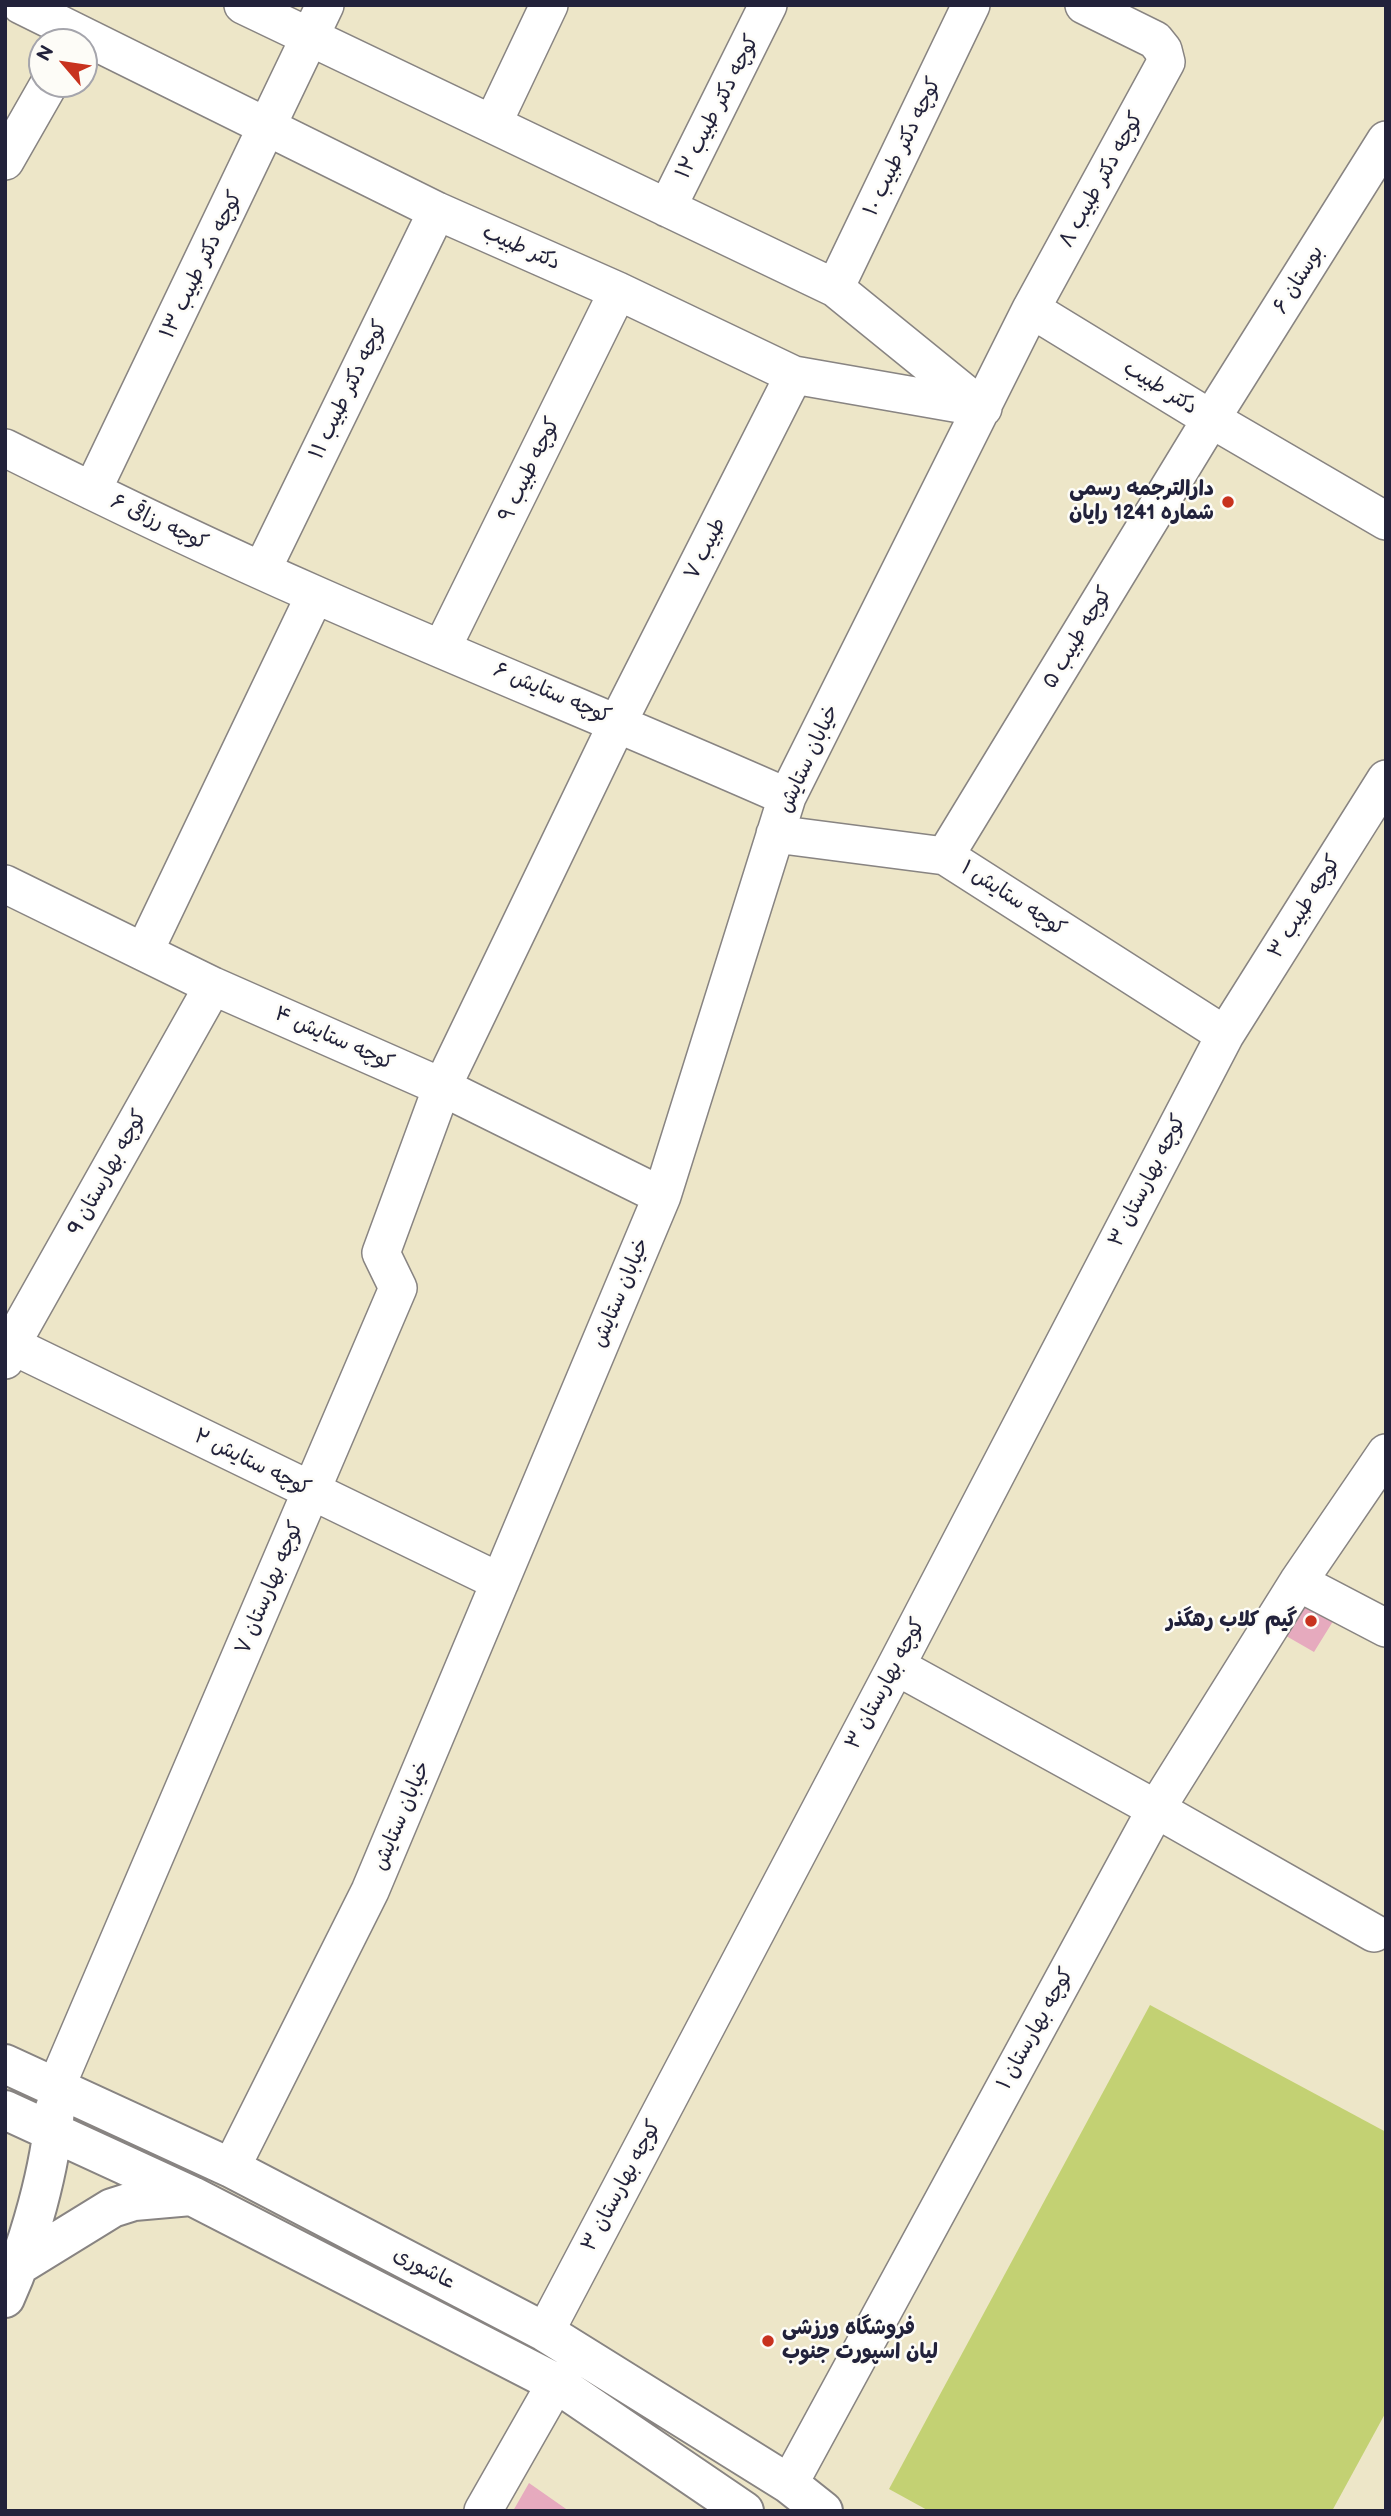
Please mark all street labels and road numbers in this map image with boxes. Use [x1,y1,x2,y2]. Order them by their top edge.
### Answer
street label: کوچه دکتر طبیب ۱۲ [671,31,765,183]
street label: کوچه دکتر طبیب ۱۰ [859,74,947,220]
street label: کوچه دکتر طبیب ۸ [1054,108,1150,252]
street label: کوچه دکتر طبیب ۱۳ [155,187,249,343]
street label: دکتر طبیب [478,220,564,276]
street label: بوستان ۶ [1268,241,1330,319]
street label: کوچه دکتر طبیب ۱۱ [304,316,394,464]
street label: دکتر طبیب [1118,355,1202,421]
street label: کوچه طبیب ۹ [494,414,566,526]
street label: کوچه رزاقی ۶ [106,490,212,556]
street label: طبیب ۷ [680,514,732,584]
street label: کوچه طبیب ۵ [1038,582,1118,694]
street label: کوچه ستایش ۶ [489,658,615,730]
street label: خیابان ستایش [773,701,845,817]
street label: کوچه طبیب ۳ [1263,851,1347,963]
street label: کوچه ستایش ۱ [956,856,1070,942]
street label: کوچه ستایش ۴ [270,1001,398,1077]
street label: کوچه بهارستان 9 [63,1106,153,1240]
street label: کوچه بهارستان ۳ [1104,1111,1192,1251]
street label: خیابان ستایش [587,1235,655,1351]
street label: کوچه ستایش ۲ [189,1424,315,1502]
street label: کوچه بهارستان ۷ [231,1517,309,1659]
street label: کوچه بهارستان ۳ [841,1614,931,1754]
street label: خیابان ستایش [368,1758,436,1874]
street label: کوچه بهارستان ۱ [992,1964,1080,2094]
street label: کوچه بهارستان ۳ [577,2116,667,2256]
street label: عاشوری [389,2242,459,2296]

